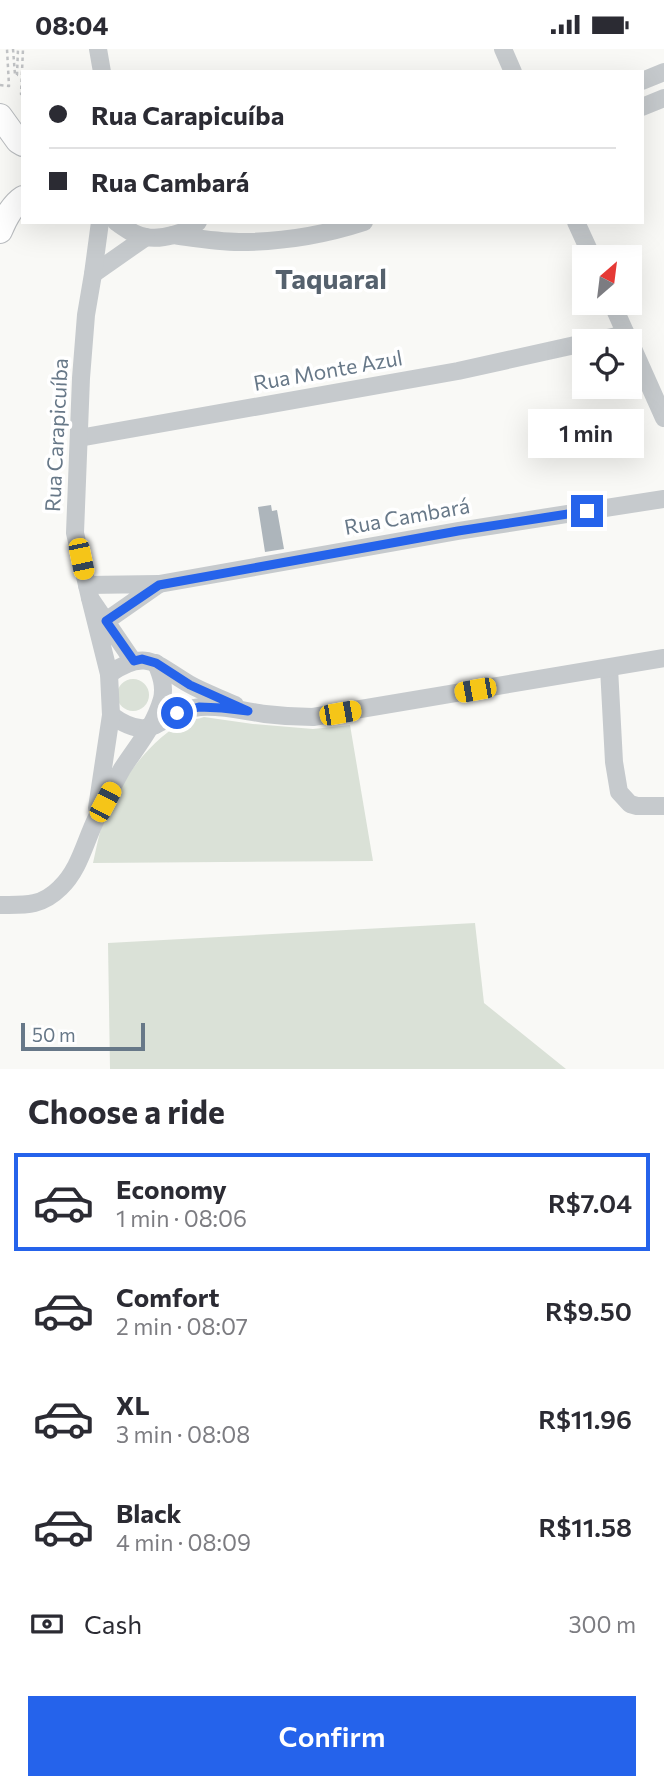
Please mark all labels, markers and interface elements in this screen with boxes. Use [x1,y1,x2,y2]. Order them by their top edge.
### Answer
text: 08:04 [35,9,108,40]
text: Rua Carapicuíba [91,99,284,130]
text: Rua Cambará [91,166,249,197]
north arrow [572,245,642,315]
map controls [572,245,642,399]
district label: Taquaral [275,261,387,295]
button: locate [572,329,642,399]
street label: Rua Monte Azul [251,344,404,395]
street label: Rua Carapicuíba [39,357,72,512]
callout: 1 min [529,409,645,459]
text: 1 min [559,419,613,447]
street label: Rua Cambará [342,492,471,539]
route end [571,495,603,527]
car [67,536,96,582]
car [453,676,498,704]
route start [161,697,193,729]
car [318,699,363,727]
car [86,779,125,825]
scale bar [21,1020,145,1052]
text: 50 m [32,1023,76,1046]
text: Choose a ride [28,1091,225,1131]
icon: car [32,1171,95,1234]
text: Economy [116,1173,227,1204]
text: R$7.04 [548,1187,632,1218]
text: 1 min · 08:06 [116,1204,247,1232]
icon: car [32,1279,95,1342]
text: Comfort [116,1281,219,1312]
text: R$9.50 [545,1295,632,1326]
text: 2 min · 08:07 [116,1312,248,1340]
icon: car [32,1387,95,1450]
text: XL [116,1389,150,1420]
text: R$11.96 [538,1403,632,1434]
text: 3 min · 08:08 [116,1420,250,1448]
icon: car [32,1495,95,1558]
text: Black [116,1497,182,1528]
text: R$11.58 [539,1511,632,1542]
text: 4 min · 08:09 [116,1528,251,1556]
icon: cash [28,1605,66,1643]
text: Cash [84,1608,142,1639]
text: 300 m [568,1610,636,1638]
button: Confirm [28,1696,636,1776]

